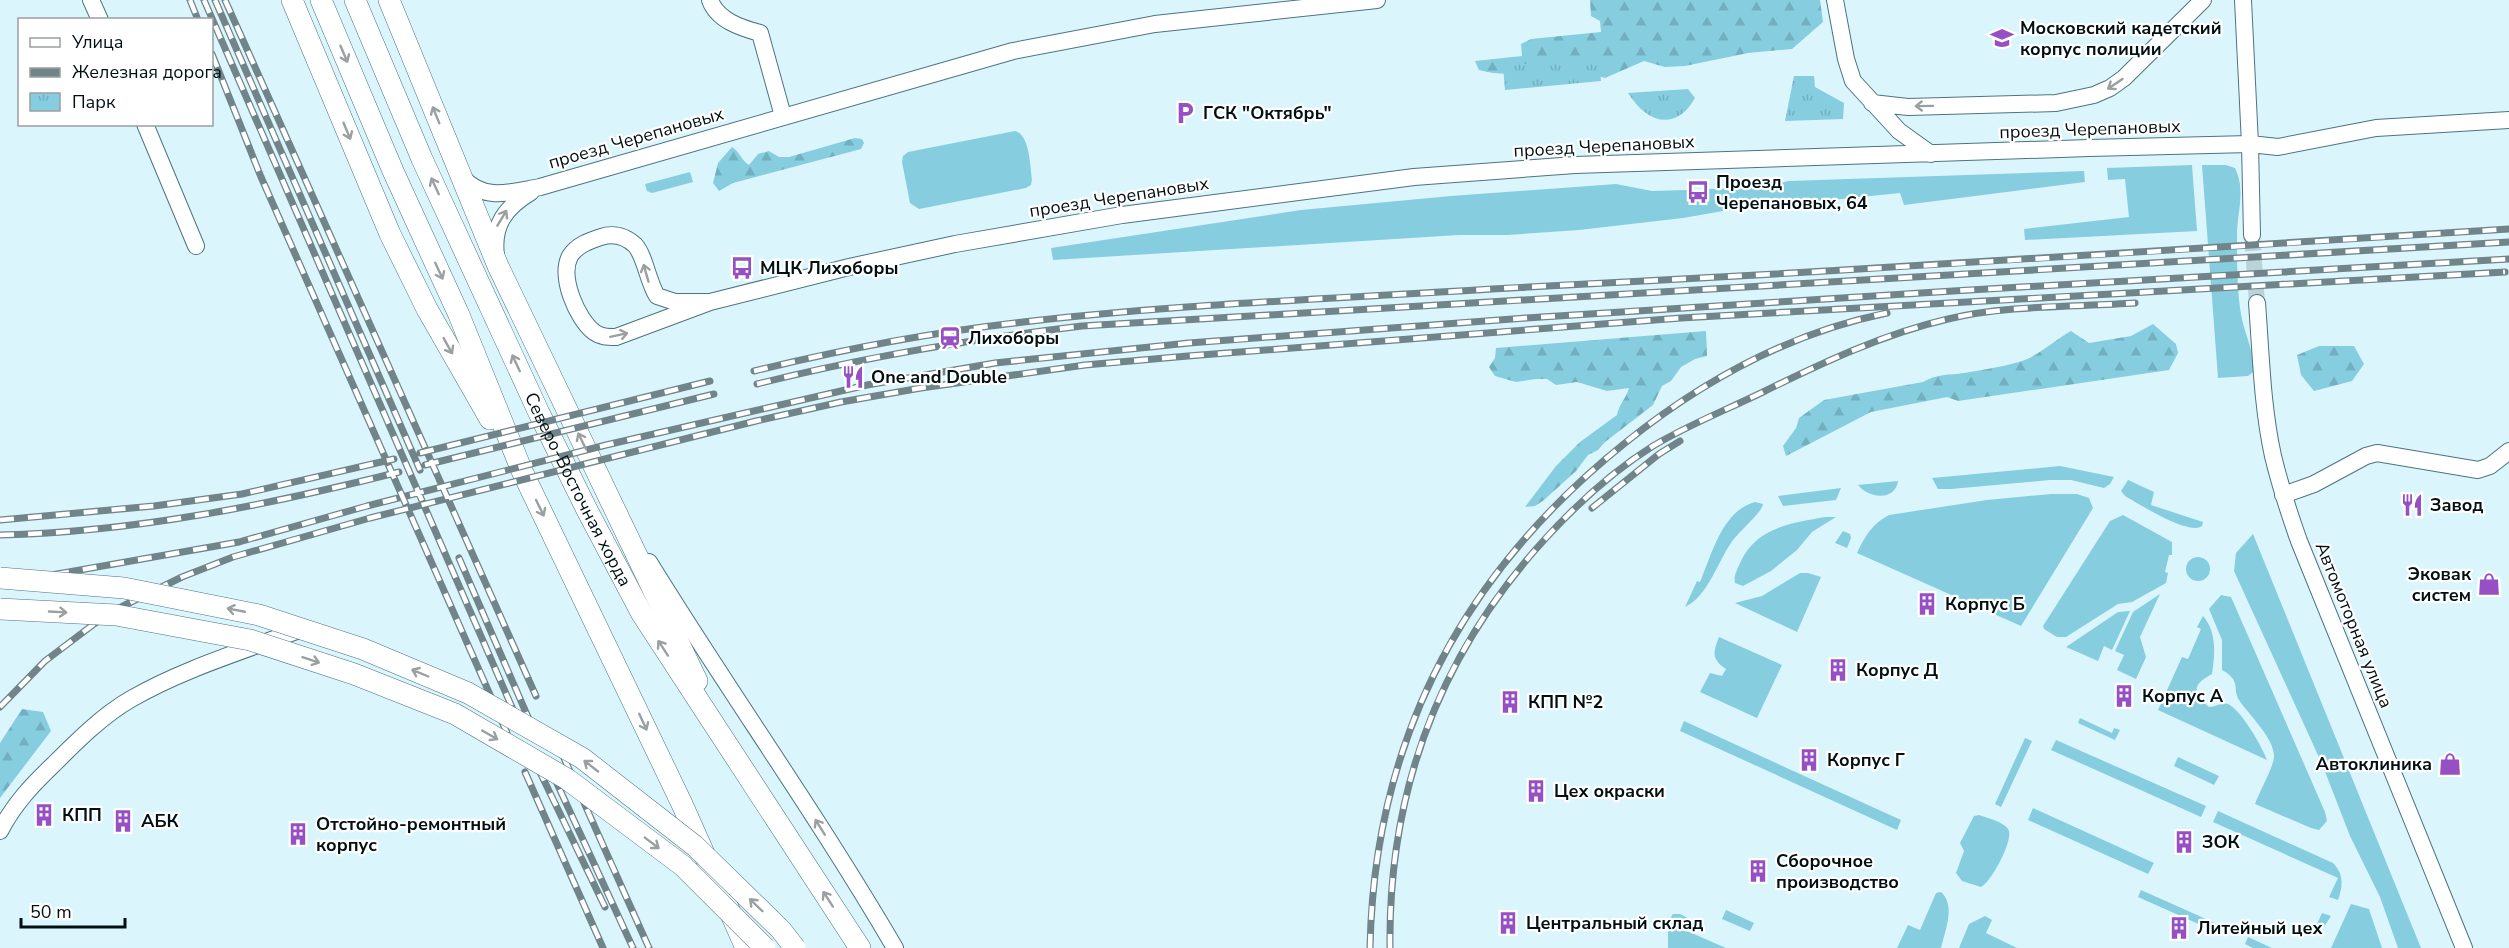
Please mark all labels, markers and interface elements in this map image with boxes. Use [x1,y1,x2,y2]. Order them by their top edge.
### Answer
place label: Московский кадетский корпус полиции [2020,16,2222,61]
legend [18,18,213,126]
school or university icon: Московский кадетский корпус полиции [1989,25,2015,51]
text: Улица [71,30,123,54]
one-way arrow [339,44,350,63]
text: Железная дорога [72,60,222,84]
one-way arrow [2108,78,2124,90]
text: Парк [72,90,116,114]
parking icon: ГСК "Октябрь" [1172,100,1198,126]
one-way arrow [1915,100,1935,112]
street label: проезд Черепановых [545,101,727,175]
place label: ГСК "Октябрь" [1203,101,1332,125]
one-way arrow [430,106,441,125]
street label: проезд Черепановых [1999,114,2181,144]
one-way arrow [342,122,353,140]
street label: проезд Черепановых [1513,129,1696,163]
place label: Проезд Черепановых, 64 [1716,170,1868,215]
street label: проезд Черепановых [1027,171,1211,223]
one-way arrow [428,177,440,195]
bus stop icon: Проезд Черепановых, 64 [1685,179,1711,205]
one-way arrow [497,210,509,227]
bus stop icon: МЦК Лихоборы [729,255,755,281]
place label: МЦК Лихоборы [760,256,898,280]
one-way arrow [434,262,445,280]
one-way arrow [640,264,651,283]
station icon: Лихоборы [937,325,963,351]
place label: Лихоборы [968,326,1059,350]
one-way arrow [608,329,628,340]
one-way arrow [442,337,454,354]
one-way arrow [510,355,521,373]
restaurant icon: One and Double [840,364,866,390]
place label: One and Double [871,365,1007,389]
street label: Северо-Восточная хорда [519,389,637,591]
one-way arrow [575,432,587,450]
restaurant icon: Завод [2399,492,2425,518]
place label: Завод [2430,493,2483,517]
one-way arrow [534,499,546,517]
street label: Автомоторная улица [2310,538,2398,712]
place label: Эковак систем [2408,562,2472,607]
shop icon: Эковак систем [2476,571,2502,597]
building icon: Корпус Б [1914,591,1940,617]
place label: Корпус Б [1945,592,2025,616]
one-way arrow [227,604,246,615]
one-way arrow [48,607,68,618]
one-way arrow [657,640,669,657]
one-way arrow [301,655,320,666]
building icon: Корпус Д [1825,657,1851,683]
place label: Корпус Д [1856,658,1938,682]
one-way arrow [412,667,430,678]
building icon: Корпус А [2111,683,2137,709]
place label: Корпус А [2142,684,2224,708]
building icon: КПП №2 [1497,689,1523,715]
place label: КПП №2 [1528,690,1603,714]
one-way arrow [637,712,649,730]
one-way arrow [481,730,499,741]
building icon: Корпус Г [1796,747,1822,773]
place label: Корпус Г [1827,748,1905,772]
shop icon: Автоклиника [2437,751,2463,777]
place label: Автоклиника [2316,752,2432,776]
one-way arrow [583,759,599,772]
building icon: Цех окраски [1523,778,1549,804]
place label: Цех окраски [1554,779,1665,803]
building icon: КПП [31,802,57,828]
place label: КПП [62,803,102,827]
building icon: АБК [110,808,136,834]
place label: АБК [141,809,180,833]
place label: Отстойно-ремонтный корпус [316,812,506,857]
one-way arrow [814,819,826,836]
building icon: Отстойно-ремонтный корпус [285,821,311,847]
building icon: ЗОК [2171,829,2197,855]
place label: ЗОК [2202,830,2241,854]
one-way arrow [644,837,660,849]
place label: Сборочное производство [1776,849,1899,894]
building icon: Сборочное производство [1745,858,1771,884]
one-way arrow [822,890,835,907]
scale bar [21,891,124,929]
one-way arrow [748,898,763,913]
text: 50 m [30,900,72,924]
building icon: Центральный склад [1495,910,1521,936]
place label: Центральный склад [1526,911,1703,935]
building icon: Литейный цех [2166,915,2192,941]
place label: Литейный цех [2197,916,2323,940]

